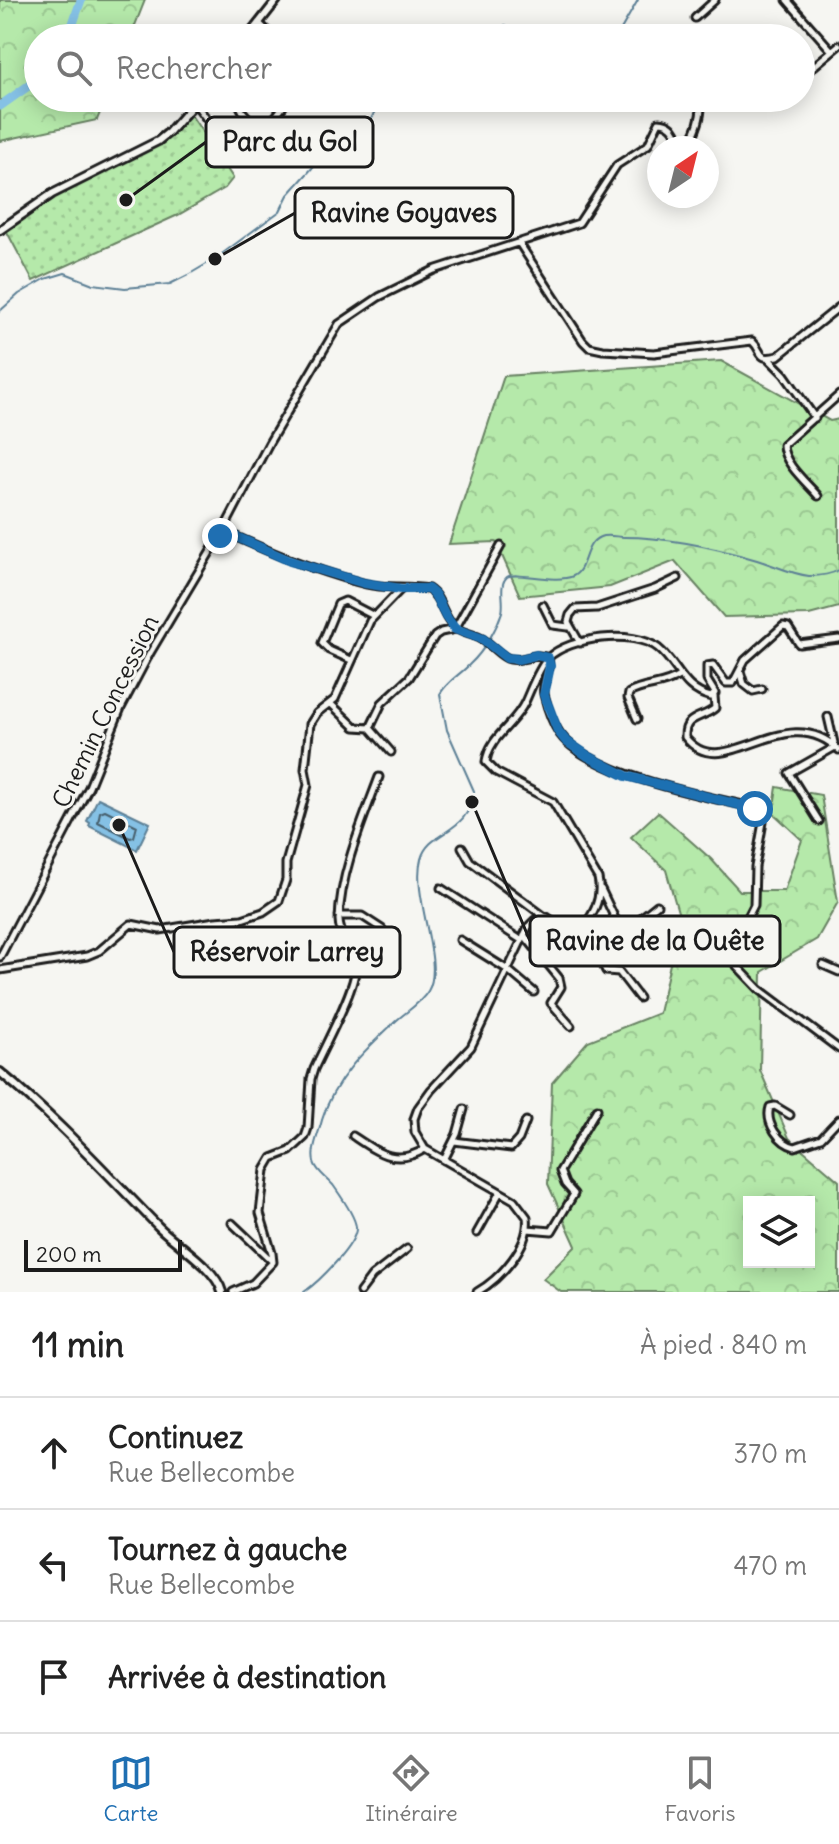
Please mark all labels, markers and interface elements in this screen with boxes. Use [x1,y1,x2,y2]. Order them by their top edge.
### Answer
search box [24,24,815,112]
icon: search [52,46,96,90]
text: Rechercher [116,49,272,87]
callout: Parc du Gol [206,117,373,167]
text: Parc du Gol [222,125,358,158]
north arrow [647,136,719,208]
callout: Ravine Goyaves [295,188,513,238]
text: Ravine Goyaves [311,196,497,229]
route end [202,518,238,554]
street label: Chemin Concession [45,610,165,812]
route start [737,791,773,827]
callout: Ravine de la Ouête [530,916,780,966]
text: Ravine de la Ouête [546,924,764,957]
callout: Réservoir Larrey [174,927,400,977]
text: Réservoir Larrey [190,935,384,968]
map controls [743,1196,815,1268]
button: layers [743,1196,815,1268]
scale bar [24,1236,182,1272]
text: 200 m [36,1240,102,1268]
text: 11 min [32,1323,124,1366]
text: À pied · 840 m [640,1328,807,1361]
text: Continuez [108,1418,243,1456]
icon: ahead [32,1431,76,1475]
text: 370 m [733,1437,807,1470]
text: Rue Bellecombe [108,1456,295,1489]
text: Tournez à gauche [108,1530,348,1568]
icon: left [32,1543,76,1587]
text: 470 m [733,1549,807,1582]
text: Rue Bellecombe [108,1568,295,1601]
icon: arrive [32,1655,76,1699]
text: Arrivée à destination [108,1658,386,1696]
tab: Carte [103,1751,158,1827]
tab: Itinéraire [365,1751,458,1827]
tab: Favoris [665,1751,736,1827]

